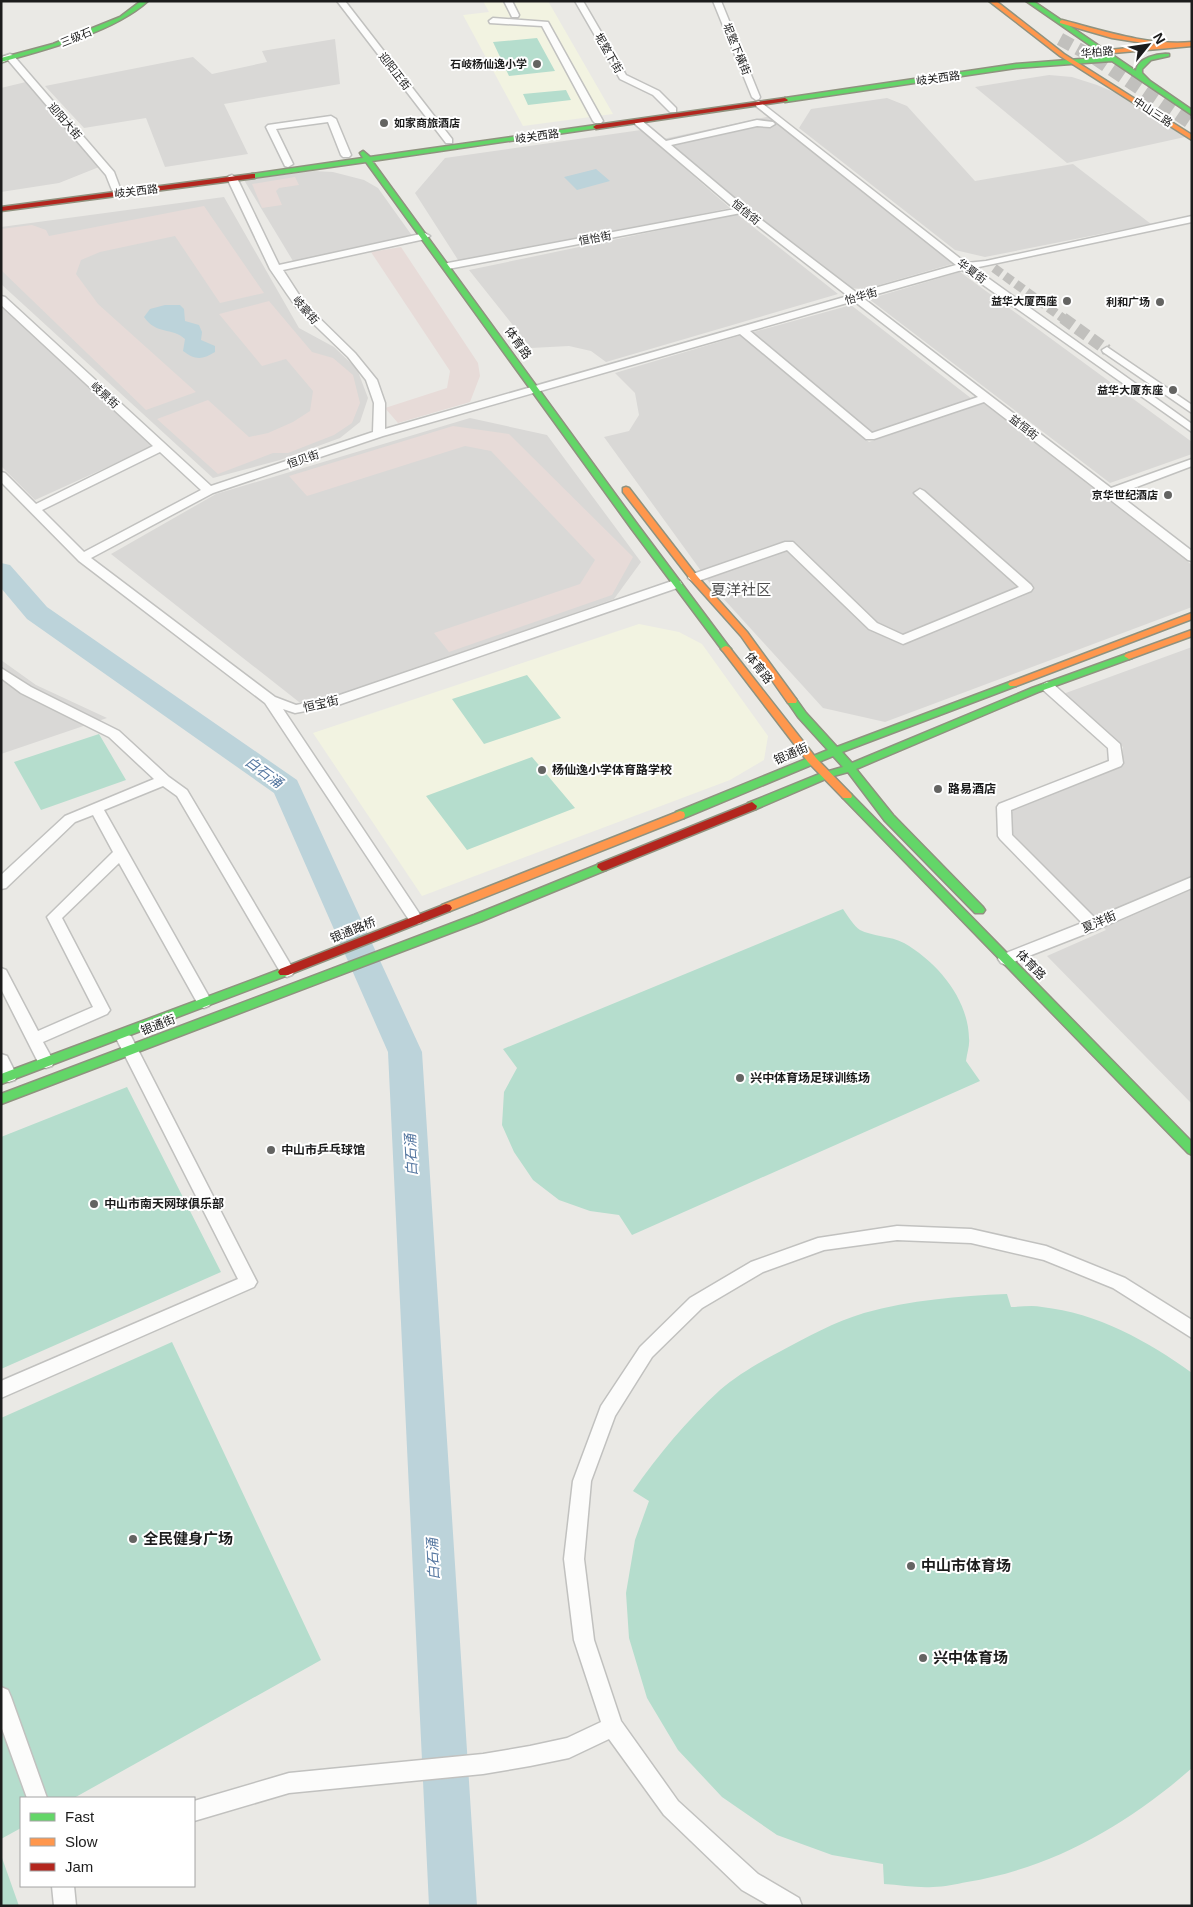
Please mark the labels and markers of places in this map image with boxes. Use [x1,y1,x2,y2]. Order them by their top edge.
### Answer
place label: 石岐杨仙逸小学 [450,58,527,70]
marker: 石岐杨仙逸小学 [531,58,543,70]
marker: 如家商旅酒店 [378,117,390,129]
place label: 如家商旅酒店 [394,117,460,129]
place label: 益华大厦西座 [991,295,1057,307]
marker: 益华大厦西座 [1061,295,1073,307]
place label: 利和广场 [1106,296,1150,308]
marker: 利和广场 [1154,296,1166,308]
place label: 益华大厦东座 [1097,384,1163,396]
marker: 益华大厦东座 [1167,384,1179,396]
place label: 京华世纪酒店 [1092,489,1158,501]
marker: 京华世纪酒店 [1162,489,1174,501]
place label: 杨仙逸小学体育路学校 [552,763,672,777]
marker: 杨仙逸小学体育路学校 [536,764,548,776]
place label: 路易酒店 [948,782,996,796]
marker: 路易酒店 [932,783,944,795]
place label: 兴中体育场足球训练场 [750,1071,870,1085]
marker: 兴中体育场足球训练场 [734,1072,746,1084]
place label: 中山市乒乓球馆 [281,1143,365,1157]
marker: 中山市乒乓球馆 [265,1144,277,1156]
place label: 中山市南天网球俱乐部 [104,1197,224,1211]
marker: 中山市南天网球俱乐部 [88,1198,100,1210]
place label: 全民健身广场 [143,1530,233,1547]
marker: 全民健身广场 [127,1533,139,1545]
place label: 中山市体育场 [921,1557,1011,1574]
marker: 中山市体育场 [905,1560,917,1572]
place label: 兴中体育场 [933,1649,1008,1666]
marker: 兴中体育场 [917,1652,929,1664]

